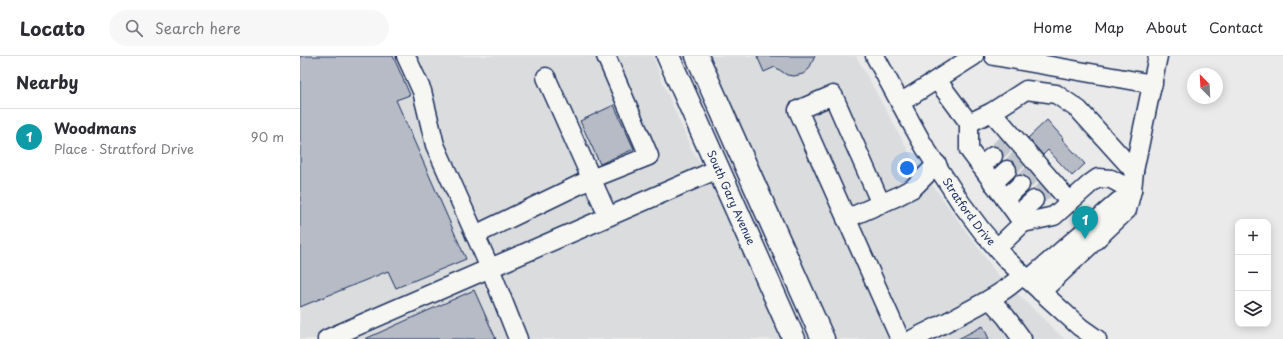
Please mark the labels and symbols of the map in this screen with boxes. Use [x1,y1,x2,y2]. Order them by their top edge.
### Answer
north arrow [1187,68,1223,104]
street label: South Gary Avenue [703,147,760,247]
your location [897,158,917,178]
street label: Stratford Drive [939,174,1000,249]
pin: 1 [1072,206,1098,239]

